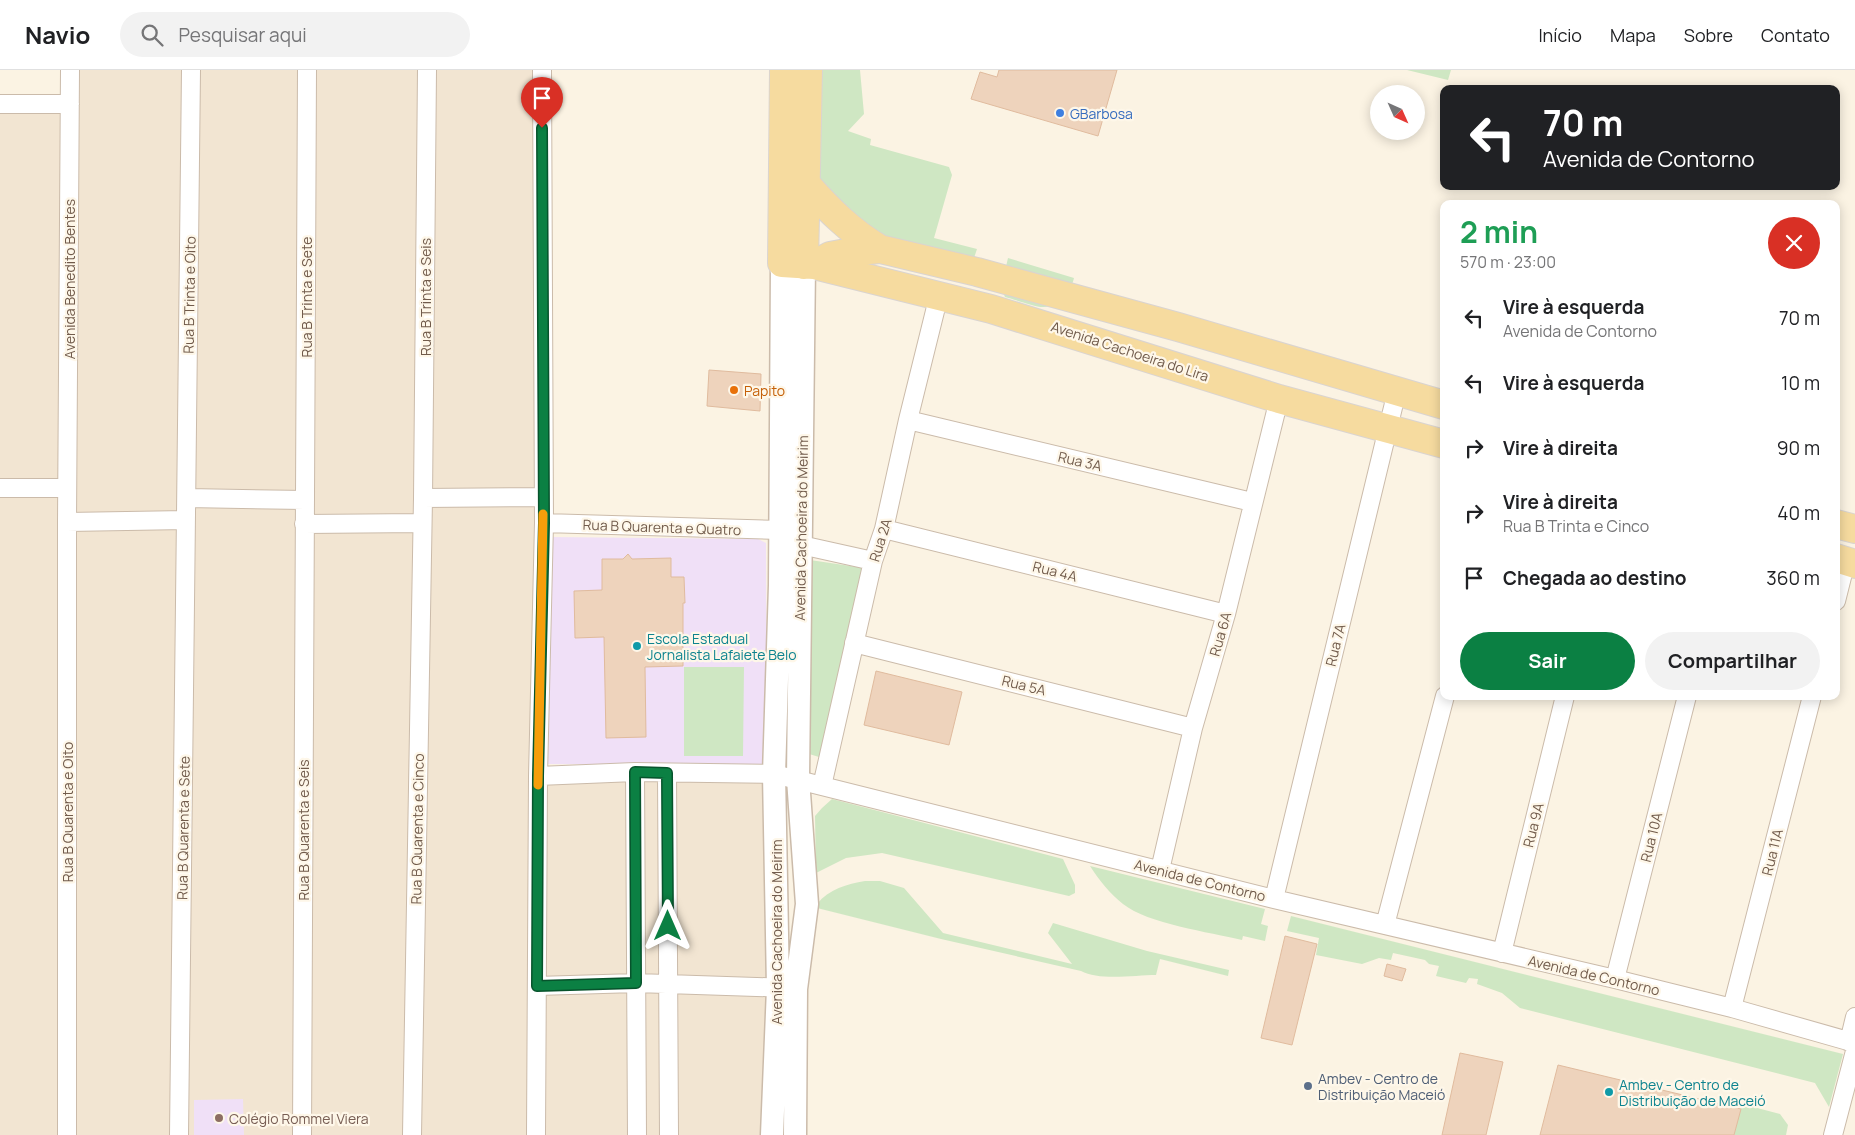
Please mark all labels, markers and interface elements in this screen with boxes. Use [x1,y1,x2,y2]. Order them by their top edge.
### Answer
search box [120,12,470,57]
text: Navio [25,18,90,51]
icon: search [138,21,166,49]
text: Pesquisar aqui [178,22,307,48]
text: Início [1538,23,1582,47]
text: Mapa [1610,23,1656,47]
text: Sobre [1684,23,1733,47]
text: Contato [1761,23,1830,47]
pin [521,77,563,128]
icon: arrive [528,84,556,112]
north arrow [1370,85,1425,140]
map controls [1370,85,1425,140]
text: 70 m [1543,99,1623,147]
place label: GBarbosa [1070,104,1133,123]
icon: left [1460,105,1525,170]
marker: GBarbosa [1054,107,1066,119]
text: Avenida de Contorno [1543,144,1755,174]
street label: Avenida Benedito Bentes [60,199,79,359]
text: 2 min [1460,211,1538,252]
button: close [1768,217,1820,269]
street label: Rua B Trinta e Oito [178,236,200,354]
street label: Rua B Trinta e Sete [297,237,316,357]
street label: Rua B Trinta e Seis [416,238,435,356]
text: 570 m · 23:00 [1460,251,1556,273]
text: Vire à esquerda [1503,294,1644,320]
icon: left [1460,304,1488,332]
text: 70 m [1779,305,1820,331]
street label: Avenida Cachoeira do Lira [1049,316,1211,386]
text: Avenida de Contorno [1503,320,1657,342]
icon: left [1460,369,1488,397]
text: Vire à esquerda [1503,370,1644,396]
text: 10 m [1781,370,1820,396]
place label: Papito [744,381,785,400]
marker: Papito [728,384,740,396]
icon: right [1460,434,1488,462]
street label: Avenida Cachoeira do Meirim [790,435,812,621]
text: Vire à direita [1503,435,1618,461]
text: 90 m [1777,435,1820,461]
street label: Rua 3A [1056,447,1104,475]
text: Vire à direita [1503,489,1618,515]
icon: right [1460,499,1488,527]
text: 40 m [1777,500,1820,526]
street label: Rua B Quarenta e Quatro [582,515,742,539]
text: Rua B Trinta e Cinco [1503,515,1649,537]
street label: Rua 2A [864,516,896,564]
street label: Rua 4A [1031,556,1079,586]
icon: arrive [1460,564,1488,592]
text: Chegada ao destino [1503,565,1686,591]
text: 360 m [1766,565,1820,591]
street label: Rua 6A [1205,609,1235,658]
street label: Rua 7A [1321,622,1349,668]
place label: Escola Estadual Jornalista Lafaiete Belo [647,629,797,664]
button: Sair [1460,632,1635,690]
button: Compartilhar [1645,632,1820,690]
marker: Escola Estadual Jornalista Lafaiete Belo [631,640,643,652]
street label: Rua 5A [1000,670,1048,700]
street label: Rua B Quarenta e Oito [58,742,77,882]
street label: Rua B Quarenta e Cinco [406,753,428,905]
street label: Rua B Quarenta e Sete [172,756,194,900]
street label: Rua B Quarenta e Seis [294,759,313,901]
street label: Rua 9A [1518,801,1548,849]
street label: Rua 10A [1636,810,1666,864]
street label: Rua 11A [1757,827,1787,877]
street label: Avenida Cachoeira do Meirim [767,839,786,1025]
street label: Avenida de Contorno [1132,854,1268,906]
position arrow [641,899,693,951]
street label: Avenida de Contorno [1526,951,1662,999]
place label: Ambev - Centro de Distribuição Maceió [1318,1069,1445,1104]
place label: Ambev - Centro de Distribuição de Maceió [1619,1075,1765,1110]
marker: Ambev - Centro de Distribuição Maceió [1302,1080,1314,1092]
marker: Ambev - Centro de Distribuição de Maceió [1603,1086,1615,1098]
place label: Colégio Rommel Viera [229,1109,369,1128]
marker: Colégio Rommel Viera [213,1112,225,1124]

